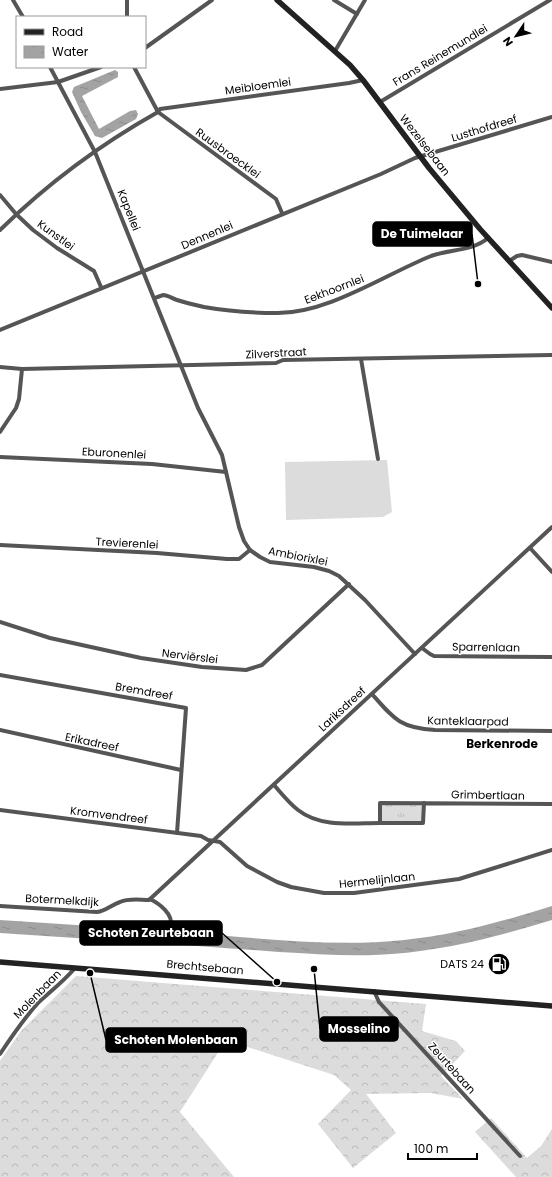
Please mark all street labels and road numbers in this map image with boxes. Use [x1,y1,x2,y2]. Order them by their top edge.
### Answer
street label: Frans Reinemundlei [390,20,491,90]
street label: Meibloemlei [224,73,292,99]
street label: Lusthofdreef [449,110,519,146]
street label: Wezelsebaan [396,111,454,179]
street label: Ruusbroecklei [192,124,264,182]
street label: Kapellei [113,187,145,233]
street label: Kunstlei [34,216,78,254]
street label: Dennenlei [179,217,236,253]
street label: Eekhoornlei [302,270,366,308]
street label: Zilverstraat [245,343,307,363]
street label: Eburonenlei [81,443,147,463]
street label: Trevierenlei [95,533,159,553]
street label: Ambiorixlei [267,542,329,570]
street label: Sparrenlaan [452,638,520,656]
street label: Nerviërslei [161,645,219,667]
street label: Bremdreef [114,678,174,704]
street label: Lariksdreef [315,683,369,735]
street label: Kanteklaarpad [427,712,509,730]
street label: Erikadreef [64,729,121,756]
street label: Grimbertlaan [451,786,525,804]
street label: Kromvendreef [69,802,149,828]
street label: Hermelijnlaan [338,868,416,892]
street label: Botermelkdijk [25,890,100,910]
street label: Brechtsebaan [166,956,244,978]
street label: Molenbaan [10,966,64,1022]
street label: Zeurtebaan [425,1039,479,1097]

